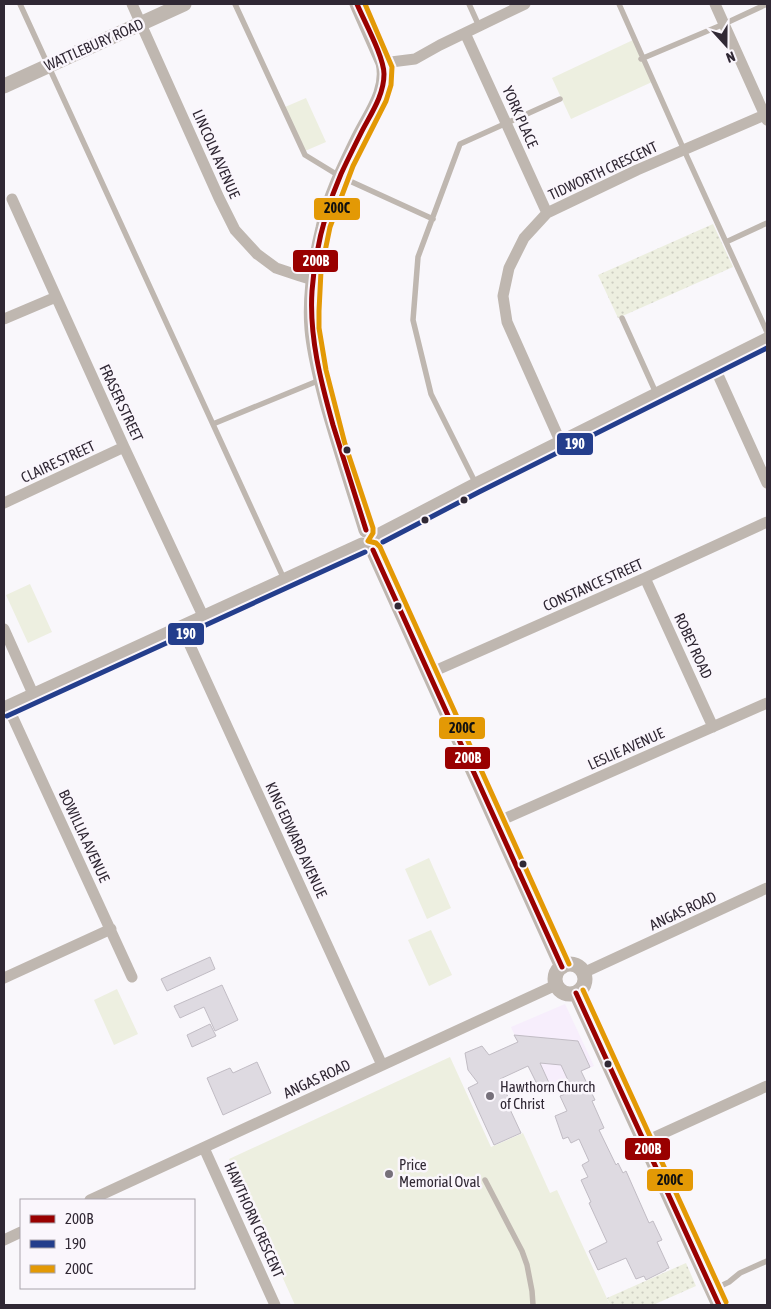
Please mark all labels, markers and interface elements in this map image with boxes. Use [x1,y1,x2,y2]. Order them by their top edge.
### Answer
street label: WATTLEBURY ROAD [42,15,146,74]
north arrow [701,20,751,70]
text: N [724,48,737,66]
street label: YORK PLACE [499,83,542,151]
street label: LINCOLN AVENUE [189,107,244,201]
street label: TIDWORTH CRESCENT [545,138,660,203]
line badge: 200C [313,197,361,221]
text: 200C [324,200,351,216]
line badge: 200B [292,249,339,273]
text: 200B [303,253,330,269]
street label: FRASER STREET [96,362,147,444]
line badge: 190 [556,432,594,456]
text: 190 [565,436,585,452]
street label: CLAIRE STREET [18,437,98,486]
unlabelled marker [342,445,352,455]
unlabelled marker [459,495,469,505]
unlabelled marker [420,515,430,525]
street label: CONSTANCE STREET [540,555,646,614]
unlabelled marker [393,601,403,611]
street label: ROBEY ROAD [671,610,716,681]
line badge: 190 [167,622,205,646]
text: 190 [176,626,196,642]
line badge: 200C [438,716,486,740]
text: 200C [449,720,476,736]
street label: LESLIE AVENUE [585,724,667,773]
line badge: 200B [444,746,491,770]
text: 200B [455,750,482,766]
street label: KING EDWARD AVENUE [262,779,331,901]
street label: BOWILLIA AVENUE [56,787,114,885]
unlabelled marker [518,859,528,869]
street label: ANGAS ROAD [647,888,719,933]
street label: ANGAS ROAD [281,1056,353,1101]
unlabelled marker [603,1059,613,1069]
place label: Hawthorn Church of Christ [500,1078,596,1112]
marker: Hawthorn Church of Christ [484,1090,496,1102]
line badge: 200B [624,1137,671,1161]
text: 200B [635,1141,662,1157]
place label: Price Memorial Oval [399,1156,480,1190]
street label: HAWTHORN CRESCENT [221,1159,288,1281]
marker: Price Memorial Oval [383,1168,395,1180]
line badge: 200C [646,1168,694,1192]
text: 200C [657,1172,684,1188]
legend [20,1199,195,1289]
text: 200B [65,1210,93,1227]
text: 190 [65,1235,86,1252]
text: 200C [65,1260,93,1277]

